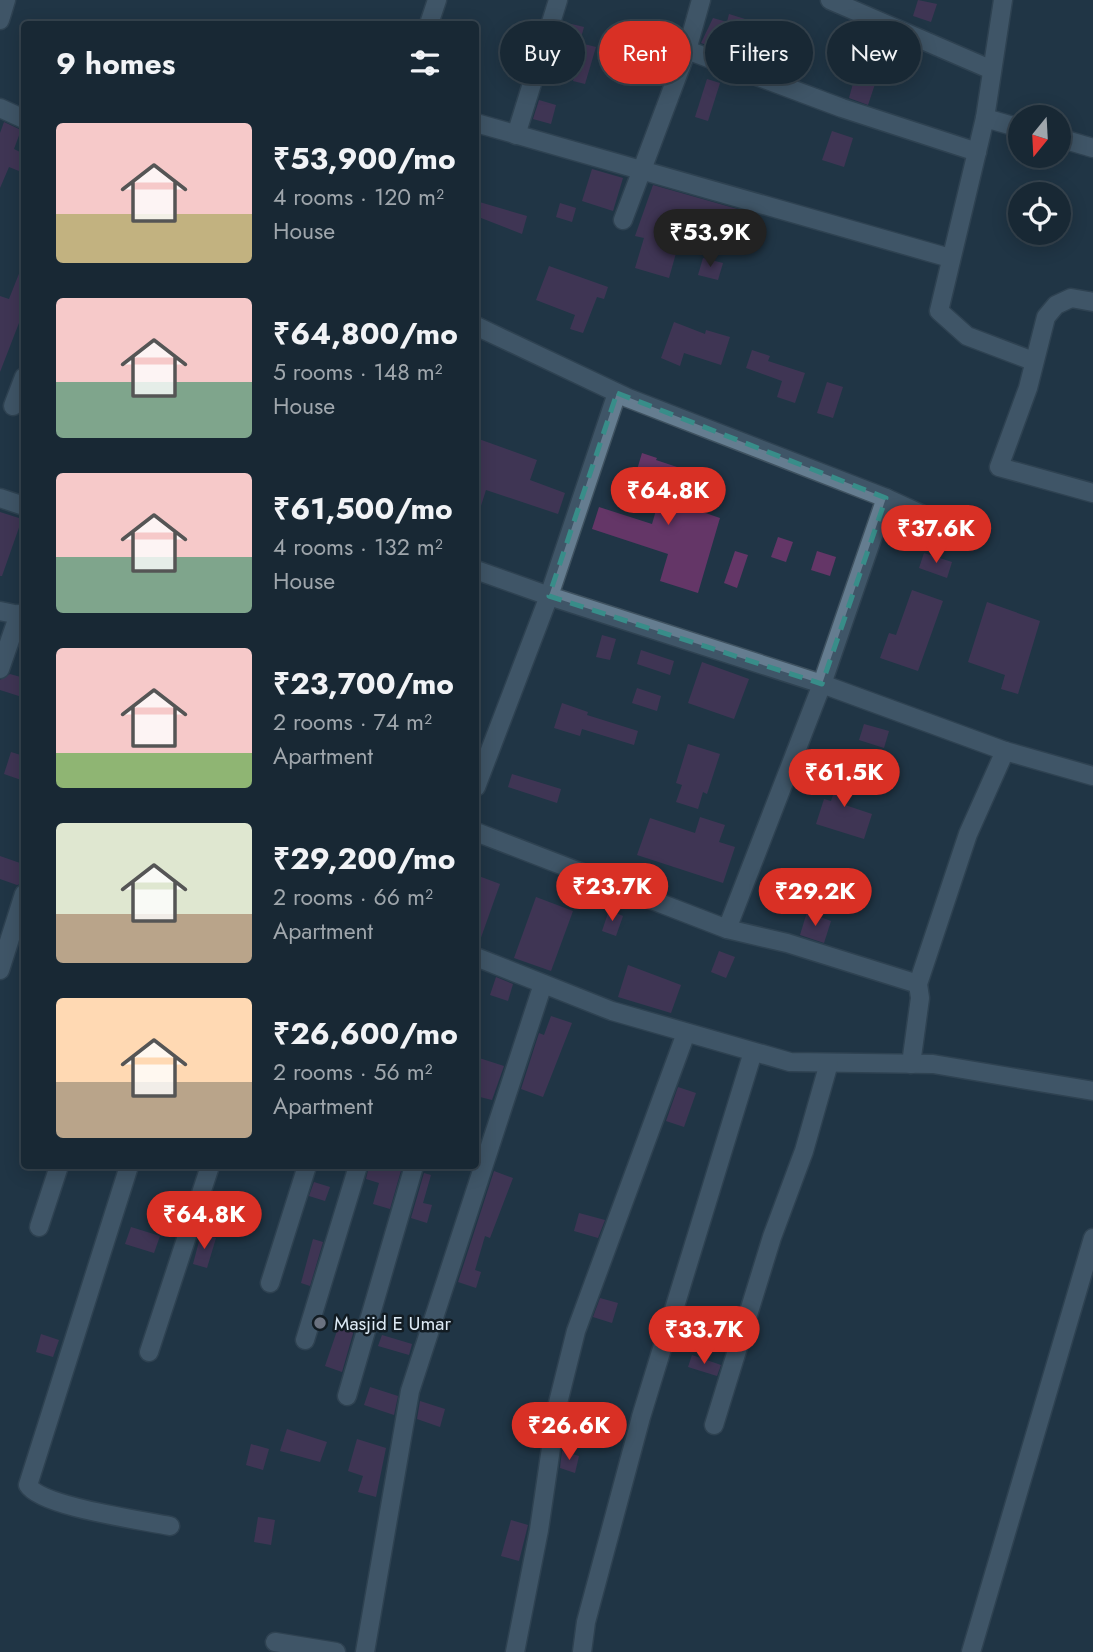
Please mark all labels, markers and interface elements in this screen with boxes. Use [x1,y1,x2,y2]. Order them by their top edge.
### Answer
chip: Buy [500,21,585,84]
chip: Rent [599,21,691,84]
chip: Filters [705,21,813,84]
chip: New [827,21,921,84]
text: 9 homes [56,42,175,85]
icon: filters [406,44,444,82]
north arrow [1008,105,1071,168]
map controls [1008,105,1071,245]
text: ₹53,900/mo [273,137,456,180]
icon: home [112,151,196,235]
text: 4 rooms · 120 m² [273,180,444,214]
button: locate [1008,182,1071,245]
pin: ₹53.9K [653,210,767,269]
text: House [273,214,335,248]
text: ₹53.9K [670,215,750,249]
text: ₹64,800/mo [273,312,458,355]
icon: home [112,326,196,410]
text: 5 rooms · 148 m² [273,355,443,389]
text: House [273,389,335,423]
pin: ₹64.8K [611,468,725,527]
text: ₹64.8K [627,473,709,507]
text: ₹61,500/mo [273,487,453,530]
icon: home [112,501,196,585]
pin: ₹37.6K [879,505,993,565]
text: ₹37.6K [897,511,975,545]
text: 4 rooms · 132 m² [273,530,443,564]
text: House [273,564,335,598]
text: ₹23,700/mo [273,662,454,705]
icon: home [112,676,196,760]
text: 2 rooms · 74 m² [273,705,432,739]
text: Apartment [273,739,373,773]
pin: ₹61.5K [787,750,901,809]
text: ₹61.5K [805,755,883,789]
text: ₹29,200/mo [273,837,455,880]
icon: home [112,851,196,935]
pin: ₹23.7K [555,864,669,923]
text: ₹23.7K [572,869,652,903]
pin: ₹29.2K [758,869,872,928]
text: ₹29.2K [775,874,855,908]
text: 2 rooms · 66 m² [273,880,433,914]
text: Apartment [273,914,373,948]
text: ₹26,600/mo [273,1012,458,1055]
icon: home [112,1026,196,1110]
text: 2 rooms · 56 m² [273,1055,433,1089]
text: Apartment [273,1089,373,1123]
pin: ₹64.8K [147,1192,261,1251]
text: ₹64.8K [163,1197,245,1231]
pin: ₹33.7K [647,1306,761,1366]
place label: Masjid E Umar [334,1310,451,1337]
text: ₹33.7K [665,1312,743,1346]
marker: Masjid E Umar [312,1315,328,1331]
pin: ₹26.6K [512,1402,626,1462]
text: ₹26.6K [528,1408,610,1442]

